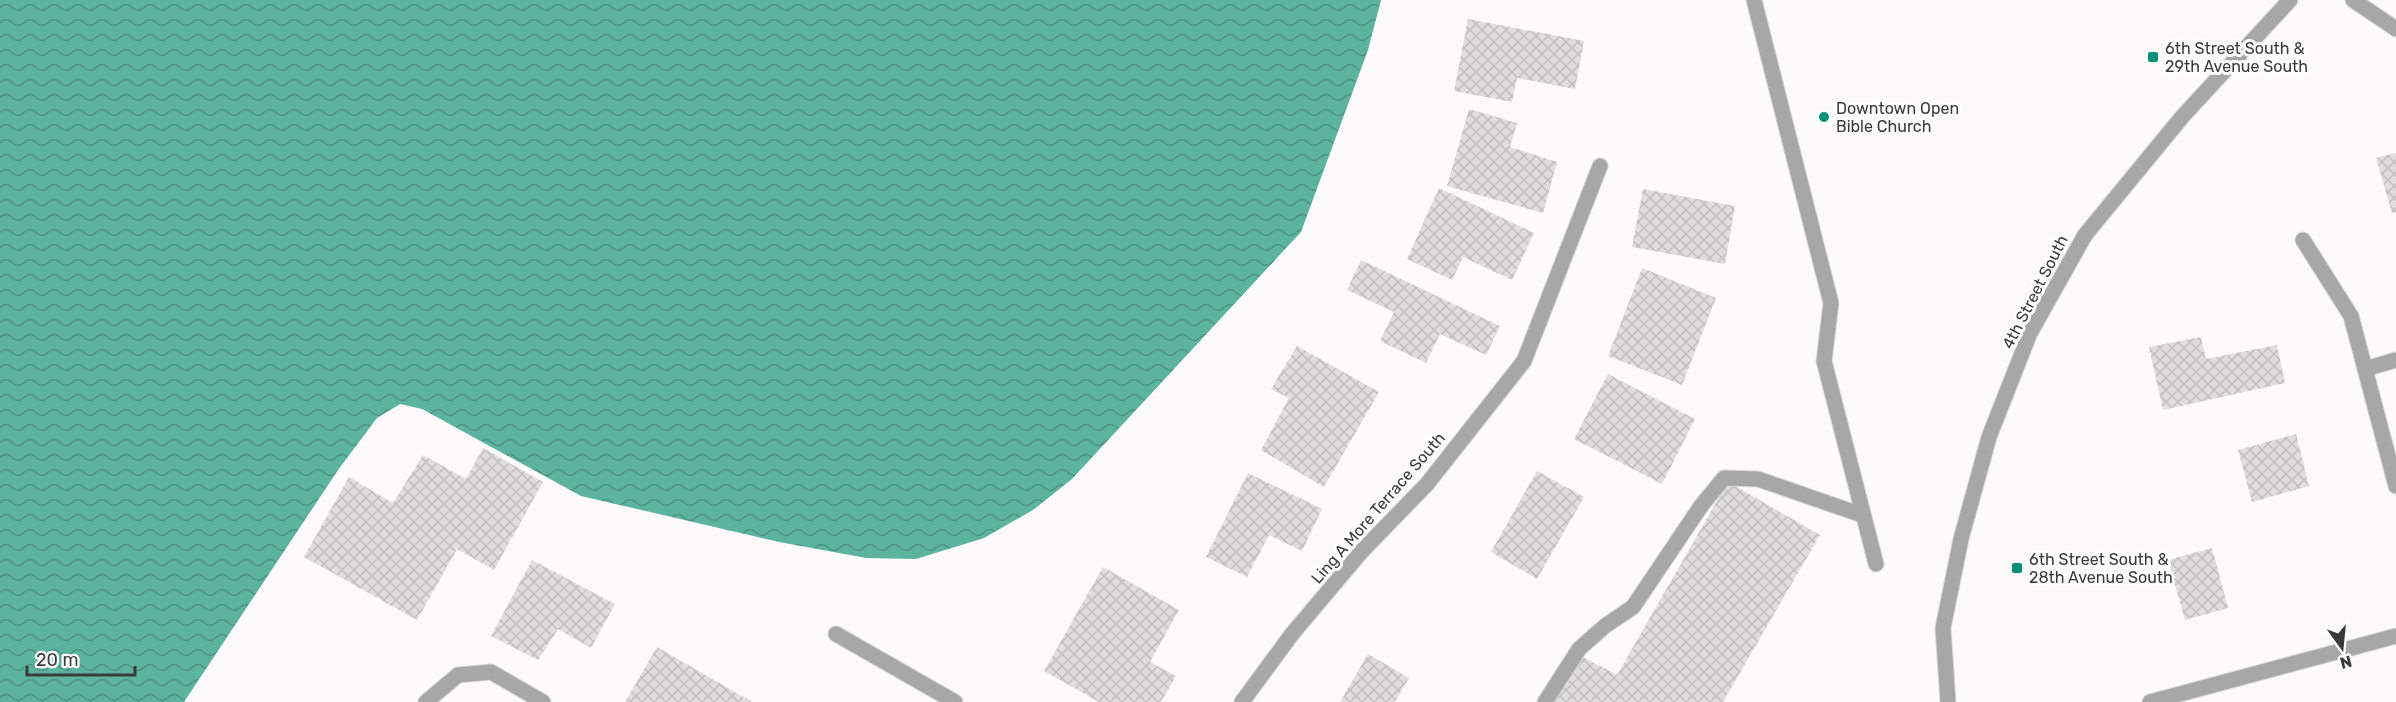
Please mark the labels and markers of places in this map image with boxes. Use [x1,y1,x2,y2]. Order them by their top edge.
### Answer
place label: 6th Street South & 29th Avenue South [2165,39,2308,76]
marker: 6th Street South & 29th Avenue South [2146,50,2160,64]
place label: Downtown Open Bible Church [1836,99,1959,136]
marker: Downtown Open Bible Church [1817,110,1831,124]
place label: 6th Street South & 28th Avenue South [2029,550,2173,587]
marker: 6th Street South & 28th Avenue South [2010,561,2024,575]

